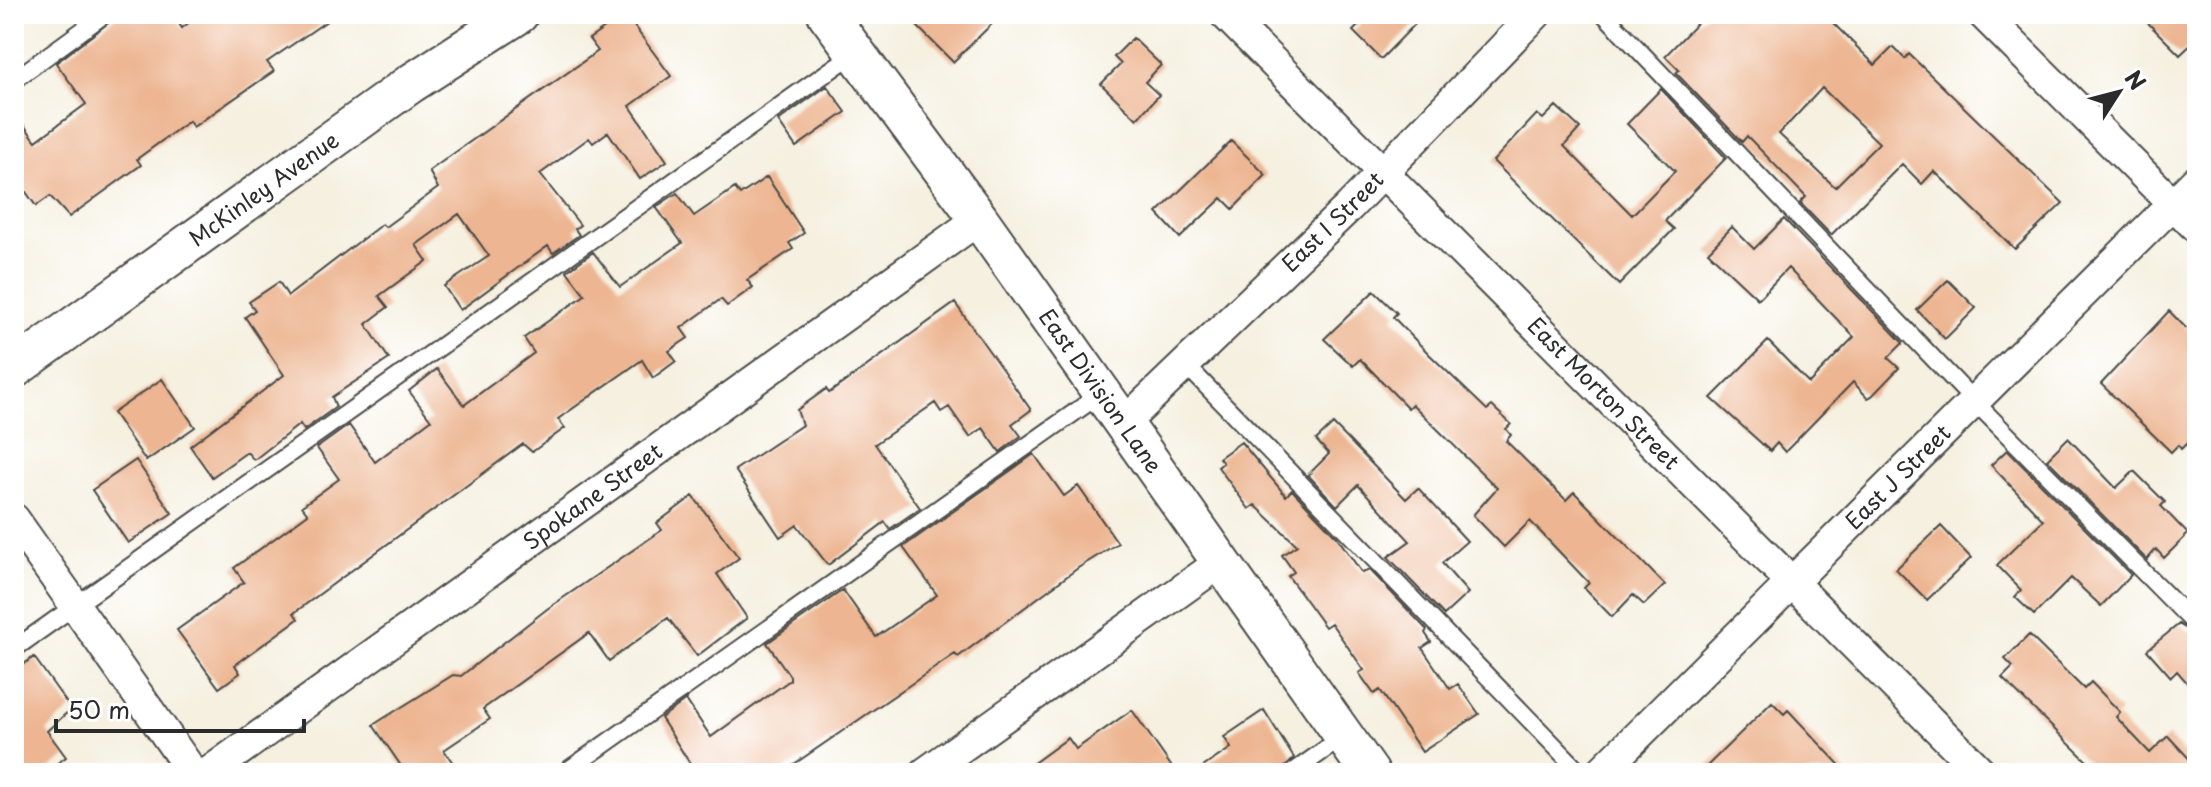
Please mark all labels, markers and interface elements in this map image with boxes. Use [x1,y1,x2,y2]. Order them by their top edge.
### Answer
north arrow [2079,52,2159,132]
text: N [2118,63,2155,96]
street label: McKinley Avenue [181,123,345,253]
street label: East I Street [1273,163,1390,279]
street label: East Division Lane [1032,301,1171,479]
street label: East Morton Street [1521,309,1688,476]
street label: East J Street [1837,416,1957,536]
street label: Spokane Street [516,434,668,557]
scale bar [56,683,304,733]
text: 50 m [68,691,130,727]

